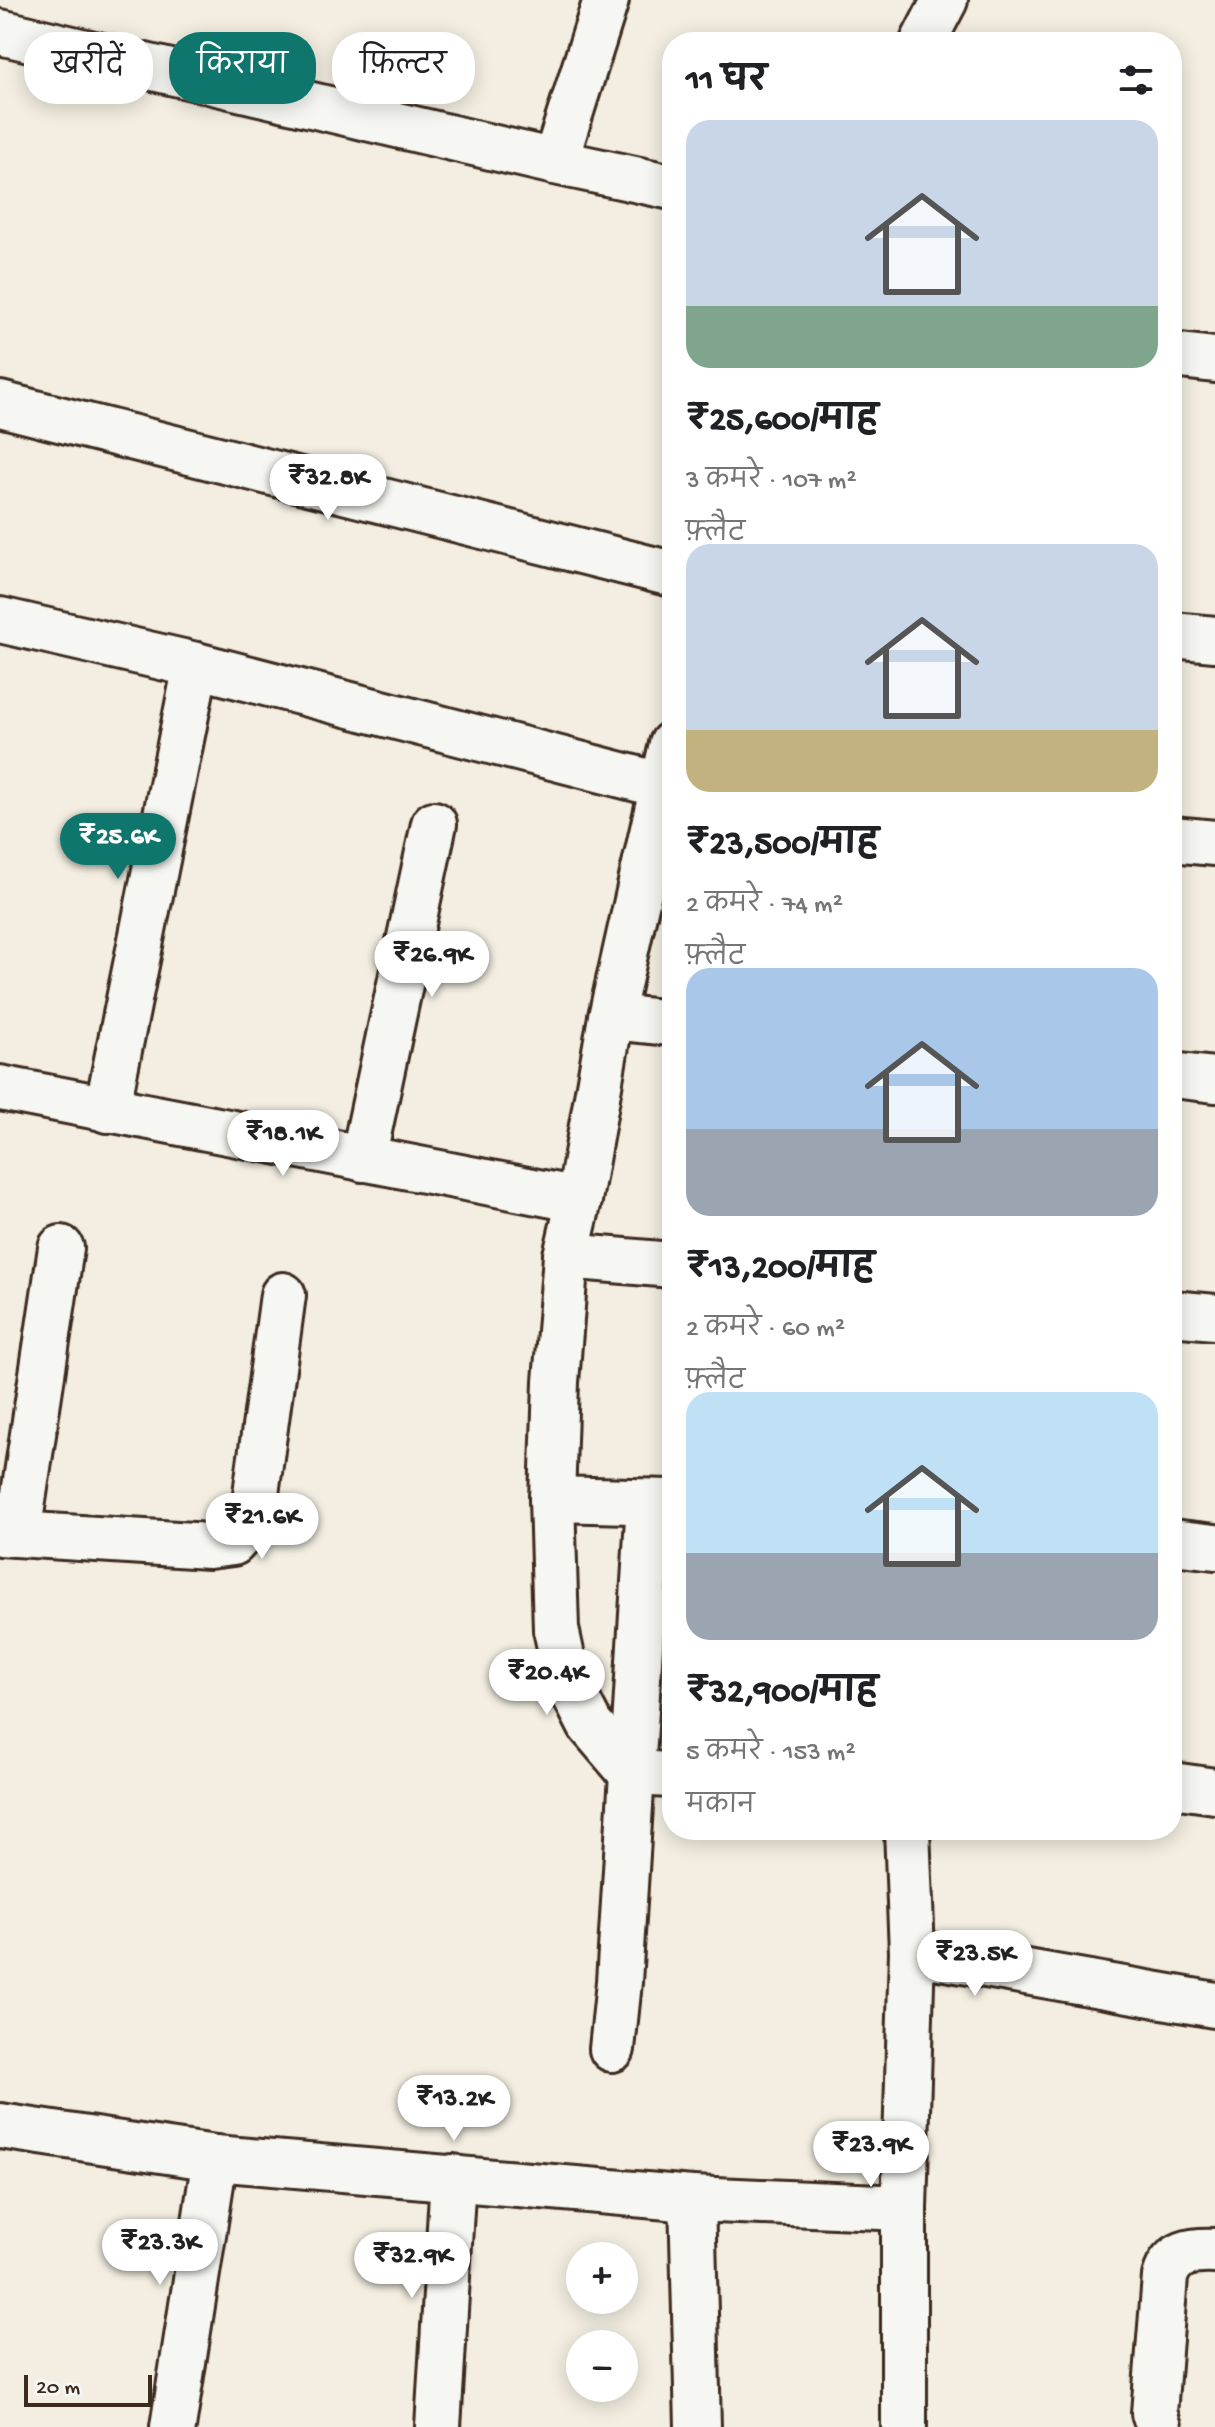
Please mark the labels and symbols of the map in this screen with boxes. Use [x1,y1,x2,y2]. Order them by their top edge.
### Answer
pin: ₹32.8K [263,454,393,522]
pin: ₹25.6K [53,813,183,881]
pin: ₹26.9K [367,931,497,999]
pin: ₹18.1K [218,1110,348,1178]
pin: ₹21.6K [197,1493,327,1561]
pin: ₹20.4K [482,1649,612,1717]
pin: ₹23.5K [910,1930,1040,1998]
pin: ₹13.2K [389,2075,519,2143]
pin: ₹23.9K [806,2121,936,2189]
pin: ₹23.3K [95,2219,225,2287]
pin: ₹32.9K [347,2232,477,2300]
scale bar [24,2371,152,2407]

